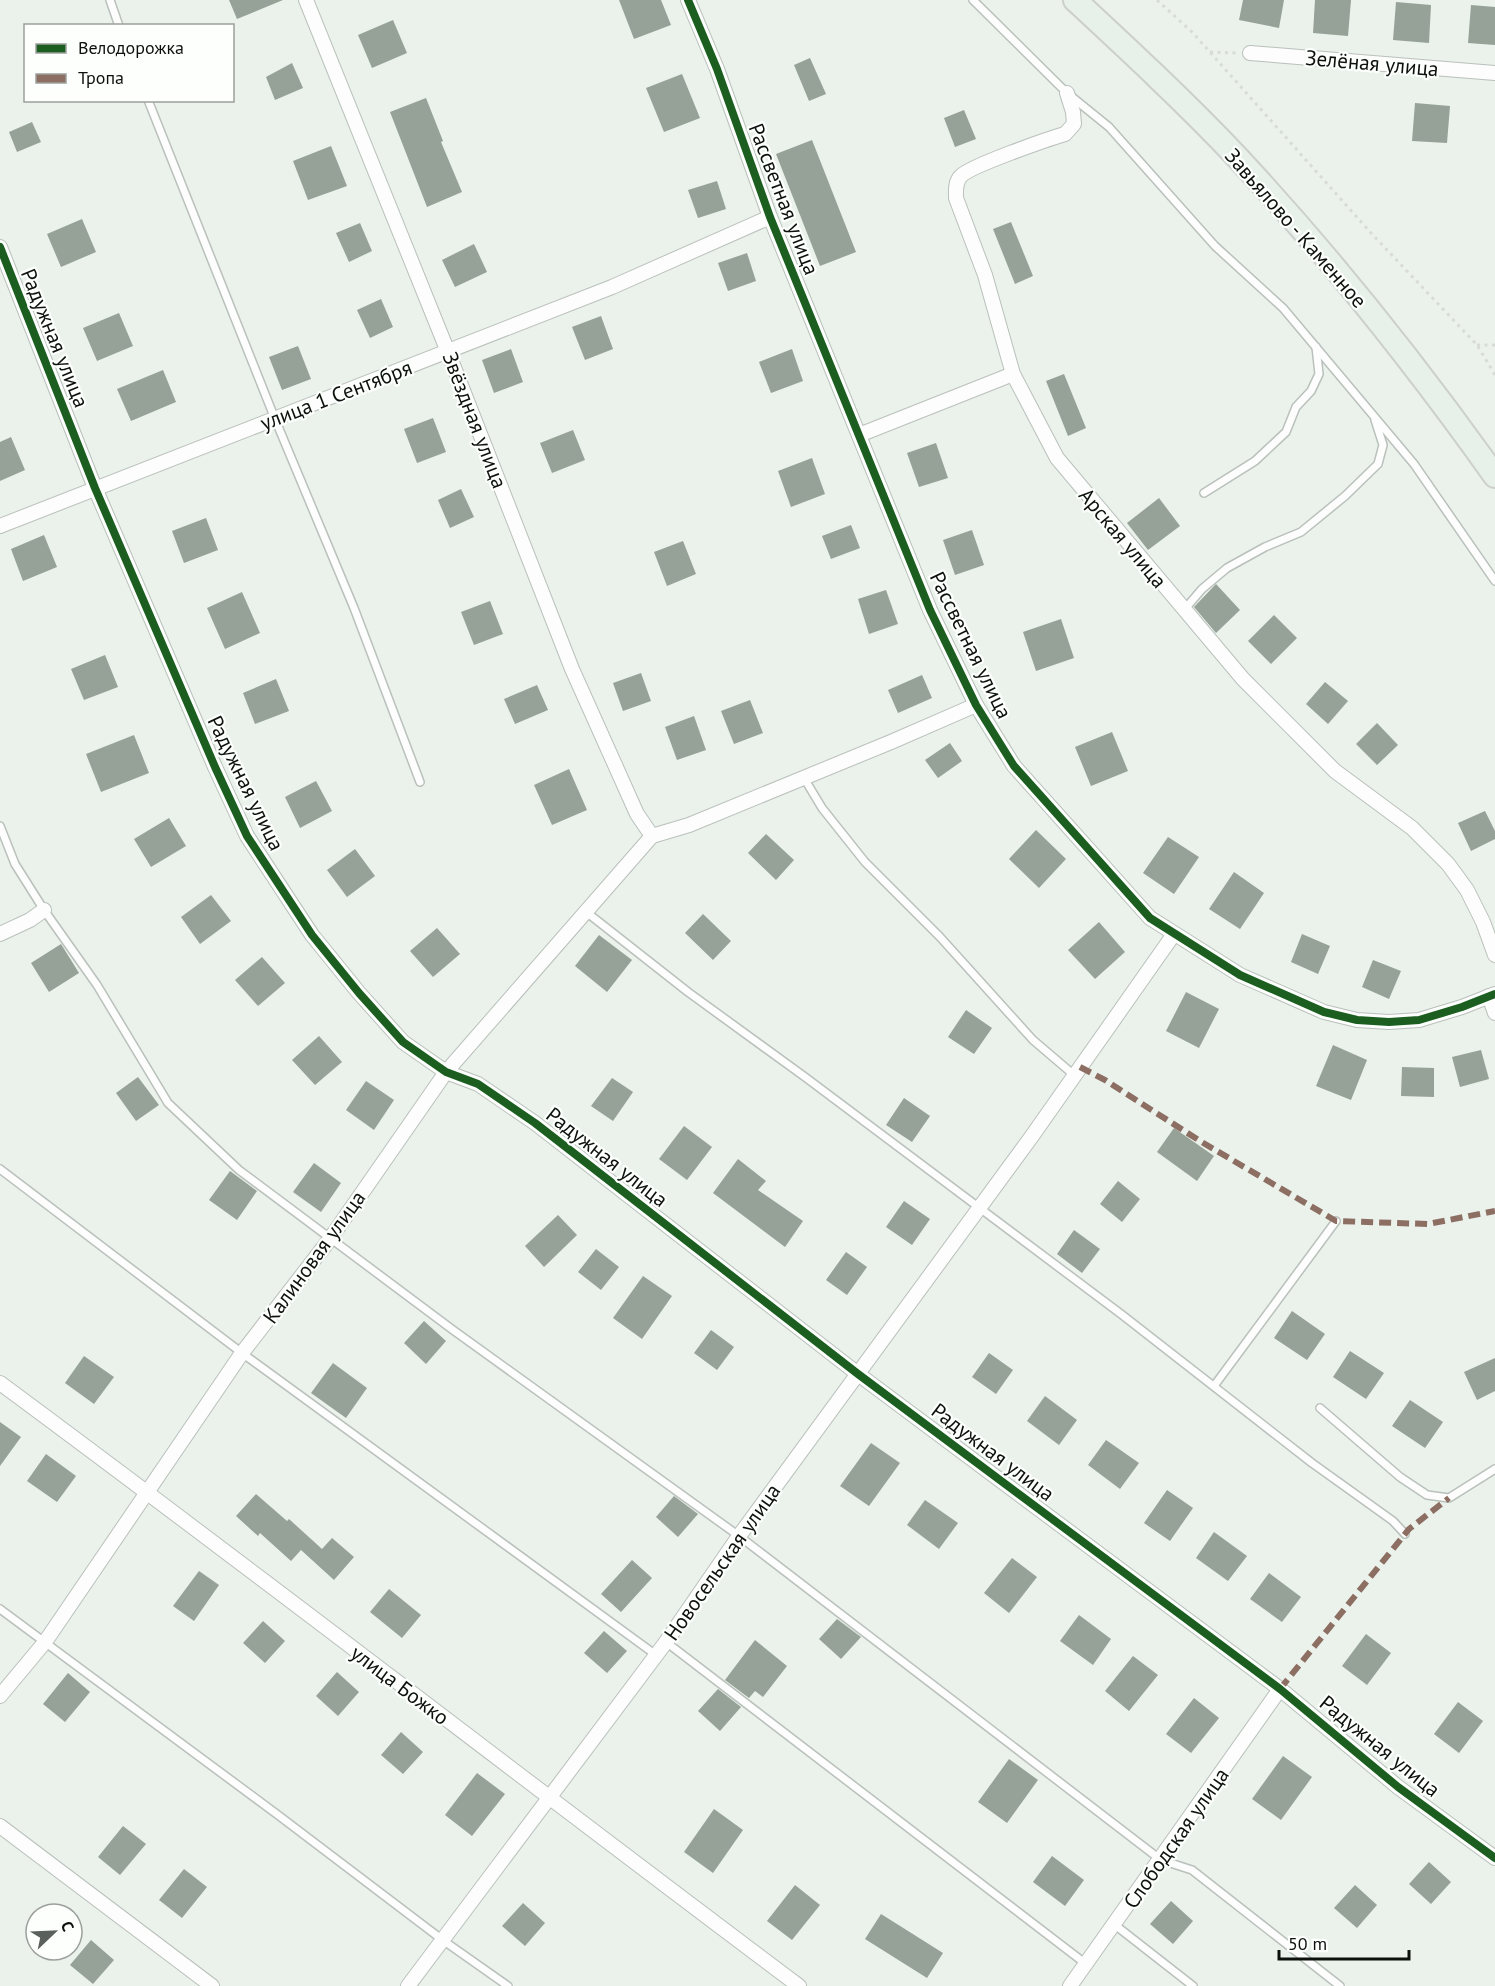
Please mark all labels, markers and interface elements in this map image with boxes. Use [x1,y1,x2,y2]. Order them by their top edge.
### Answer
legend [24,24,234,102]
text: Велодорожка [78,36,184,59]
street label: Зелёная улица [1304,44,1440,82]
text: Тропа [78,66,124,89]
street label: Рассветная улица [743,119,825,279]
street label: Завьялово - Каменное [1219,143,1373,313]
street label: Радужная улица [15,265,95,411]
street label: Звёздная улица [437,348,513,492]
street label: улица 1 Сентября [256,354,416,436]
street label: Арская улица [1073,482,1173,594]
street label: Рассветная улица [924,567,1018,723]
street label: Радужная улица [202,711,290,855]
street label: Радужная улица [541,1101,673,1213]
street label: Калиновая улица [257,1185,371,1329]
street label: Радужная улица [926,1397,1060,1507]
street label: Новосельская улица [658,1478,786,1646]
street label: улица Божко [345,1639,455,1731]
street label: Радужная улица [1314,1689,1446,1803]
street label: Слободская улица [1117,1762,1235,1914]
north arrow [24,1902,84,1962]
text: С [57,1918,79,1934]
scale bar [1279,1923,1410,1961]
text: 50 m [1288,1932,1327,1955]

